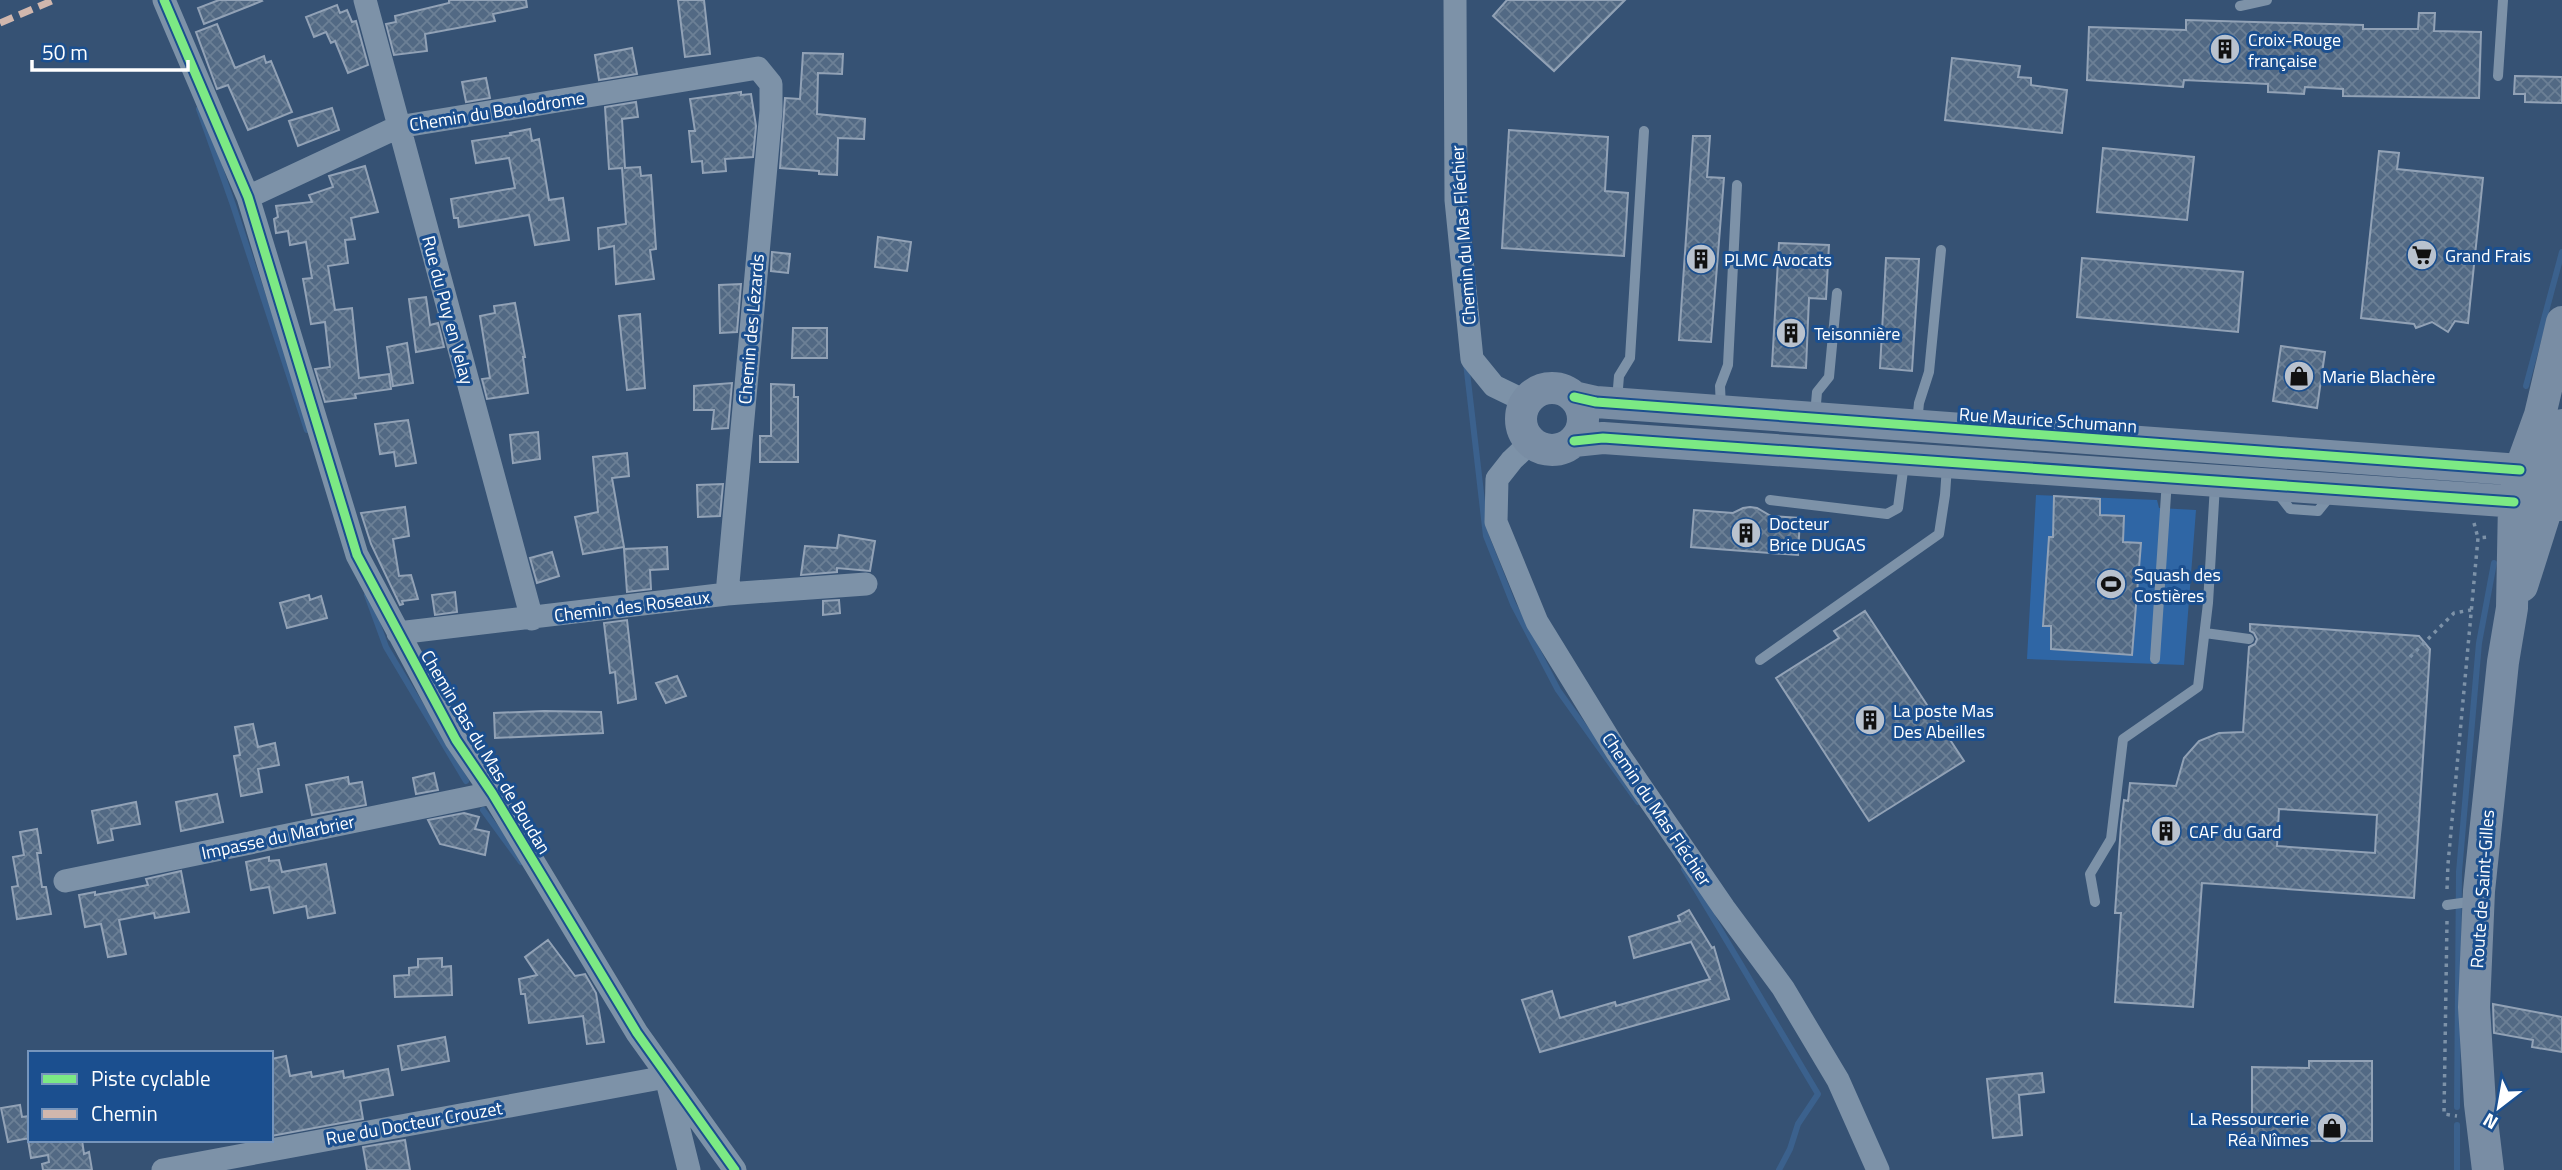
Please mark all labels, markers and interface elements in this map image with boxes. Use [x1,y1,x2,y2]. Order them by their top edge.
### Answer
place label: Croix-Rouge française [2248,26,2341,74]
scale bar [32,28,187,72]
building icon: Croix-Rouge française [2208,32,2242,66]
text: 50 m [42,36,88,68]
street label: Chemin du Boulodrome [407,84,587,138]
street label: Chemin du Mas Fléchier [1443,144,1483,326]
street label: Rue du Puy en Velay [415,233,481,388]
supermarket icon: Grand Frais [2405,238,2439,272]
building icon: PLMC Avocats [1684,242,1718,276]
place label: Grand Frais [2445,242,2531,269]
place label: PLMC Avocats [1724,246,1832,273]
street label: Chemin des Lézards [731,253,771,405]
building icon: Teisonnière [1774,316,1808,350]
place label: Teisonnière [1814,320,1900,347]
shop icon: Marie Blachère [2282,359,2316,393]
place label: Marie Blachère [2322,363,2435,390]
street label: Rue Maurice Schumann [1958,400,2138,440]
place label: Docteur Brice DUGAS [1769,510,1866,558]
building icon: Docteur Brice DUGAS [1729,516,1763,550]
place label: Squash des Costières [2134,561,2221,609]
sports icon: Squash des Costières [2094,567,2128,601]
street label: Chemin des Roseaux [553,583,711,629]
street label: Chemin Bas du Mas de Boudan [414,645,558,859]
place label: La poste Mas Des Abeilles [1893,697,1994,745]
building icon: La poste Mas Des Abeilles [1853,703,1887,737]
street label: Chemin du Mas Fléchier [1595,727,1719,891]
street label: Impasse du Marbrier [199,808,357,866]
street label: Route de Saint-Gilles [2463,809,2501,969]
building icon: CAF du Gard [2149,814,2183,848]
place label: CAF du Gard [2189,818,2282,845]
legend [28,1051,273,1142]
text: Piste cyclable [91,1062,211,1094]
north arrow [2464,1072,2534,1142]
street label: Rue du Docteur Crouzet [323,1094,505,1152]
text: Chemin [91,1097,158,1129]
place label: La Ressourcerie Réa Nîmes [2189,1105,2309,1153]
text: N [2477,1106,2503,1138]
shop icon: La Ressourcerie Réa Nîmes [2315,1111,2349,1145]

